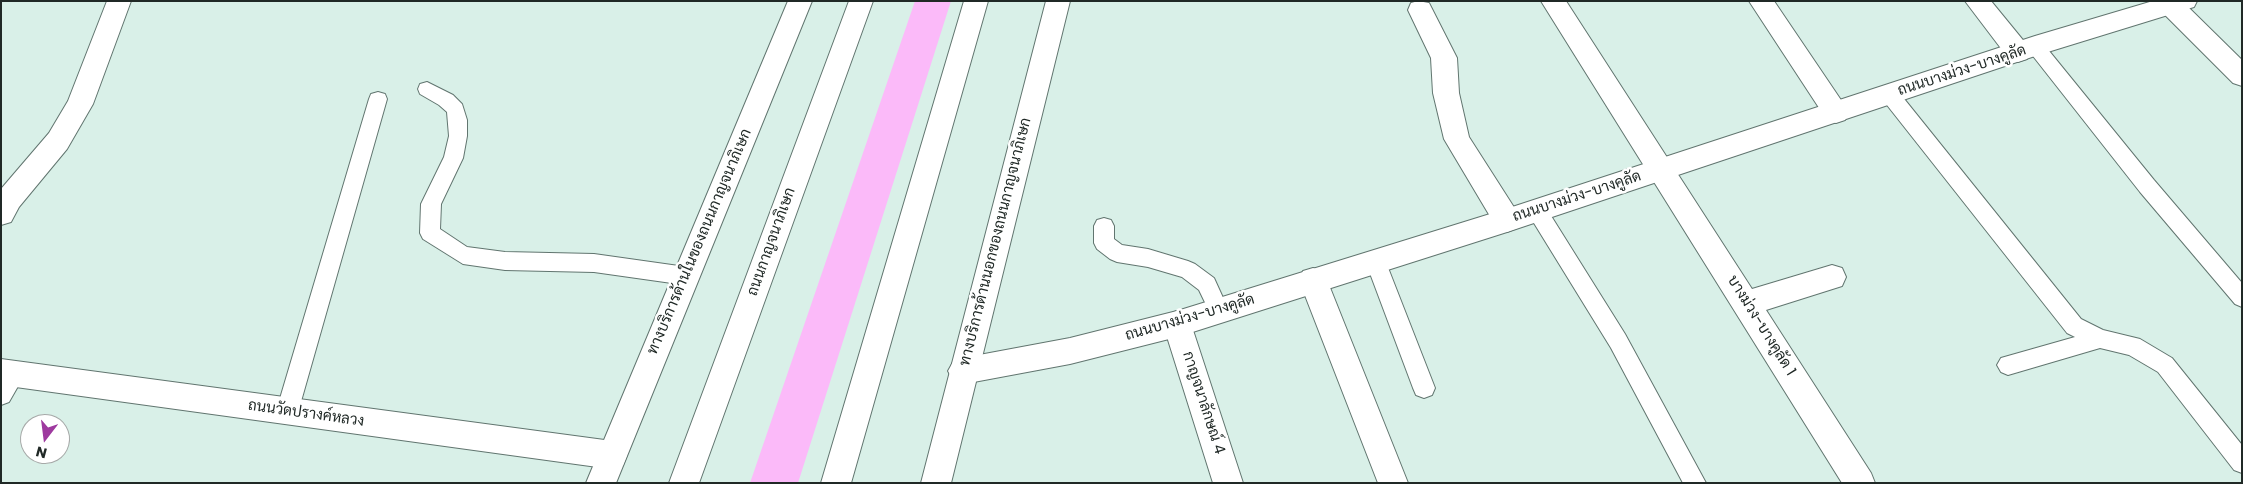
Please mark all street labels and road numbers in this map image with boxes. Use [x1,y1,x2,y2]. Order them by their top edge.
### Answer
street label: ถนนบางม่วง-บางคูลัด [1896,42,2028,100]
street label: ทางบริการด้านนอกของถนนกาญจนาภิเษก [956,116,1036,368]
street label: ทางบริการด้านในของถนนกาญจนาภิเษก [644,126,756,358]
street label: ถนนบางม่วง-บางคูลัด [1511,168,1643,226]
street label: ถนนกาญจนาภิเษก [744,185,800,299]
street label: บางม่วง-บางคูลัด 1 [1723,273,1799,379]
street label: ถนนบางม่วง-บางคูลัด [1123,291,1257,345]
street label: กาญจนาลักษณ์ 4 [1178,349,1228,457]
street label: ถนนวัดปรางค์หลวง [247,397,365,431]

